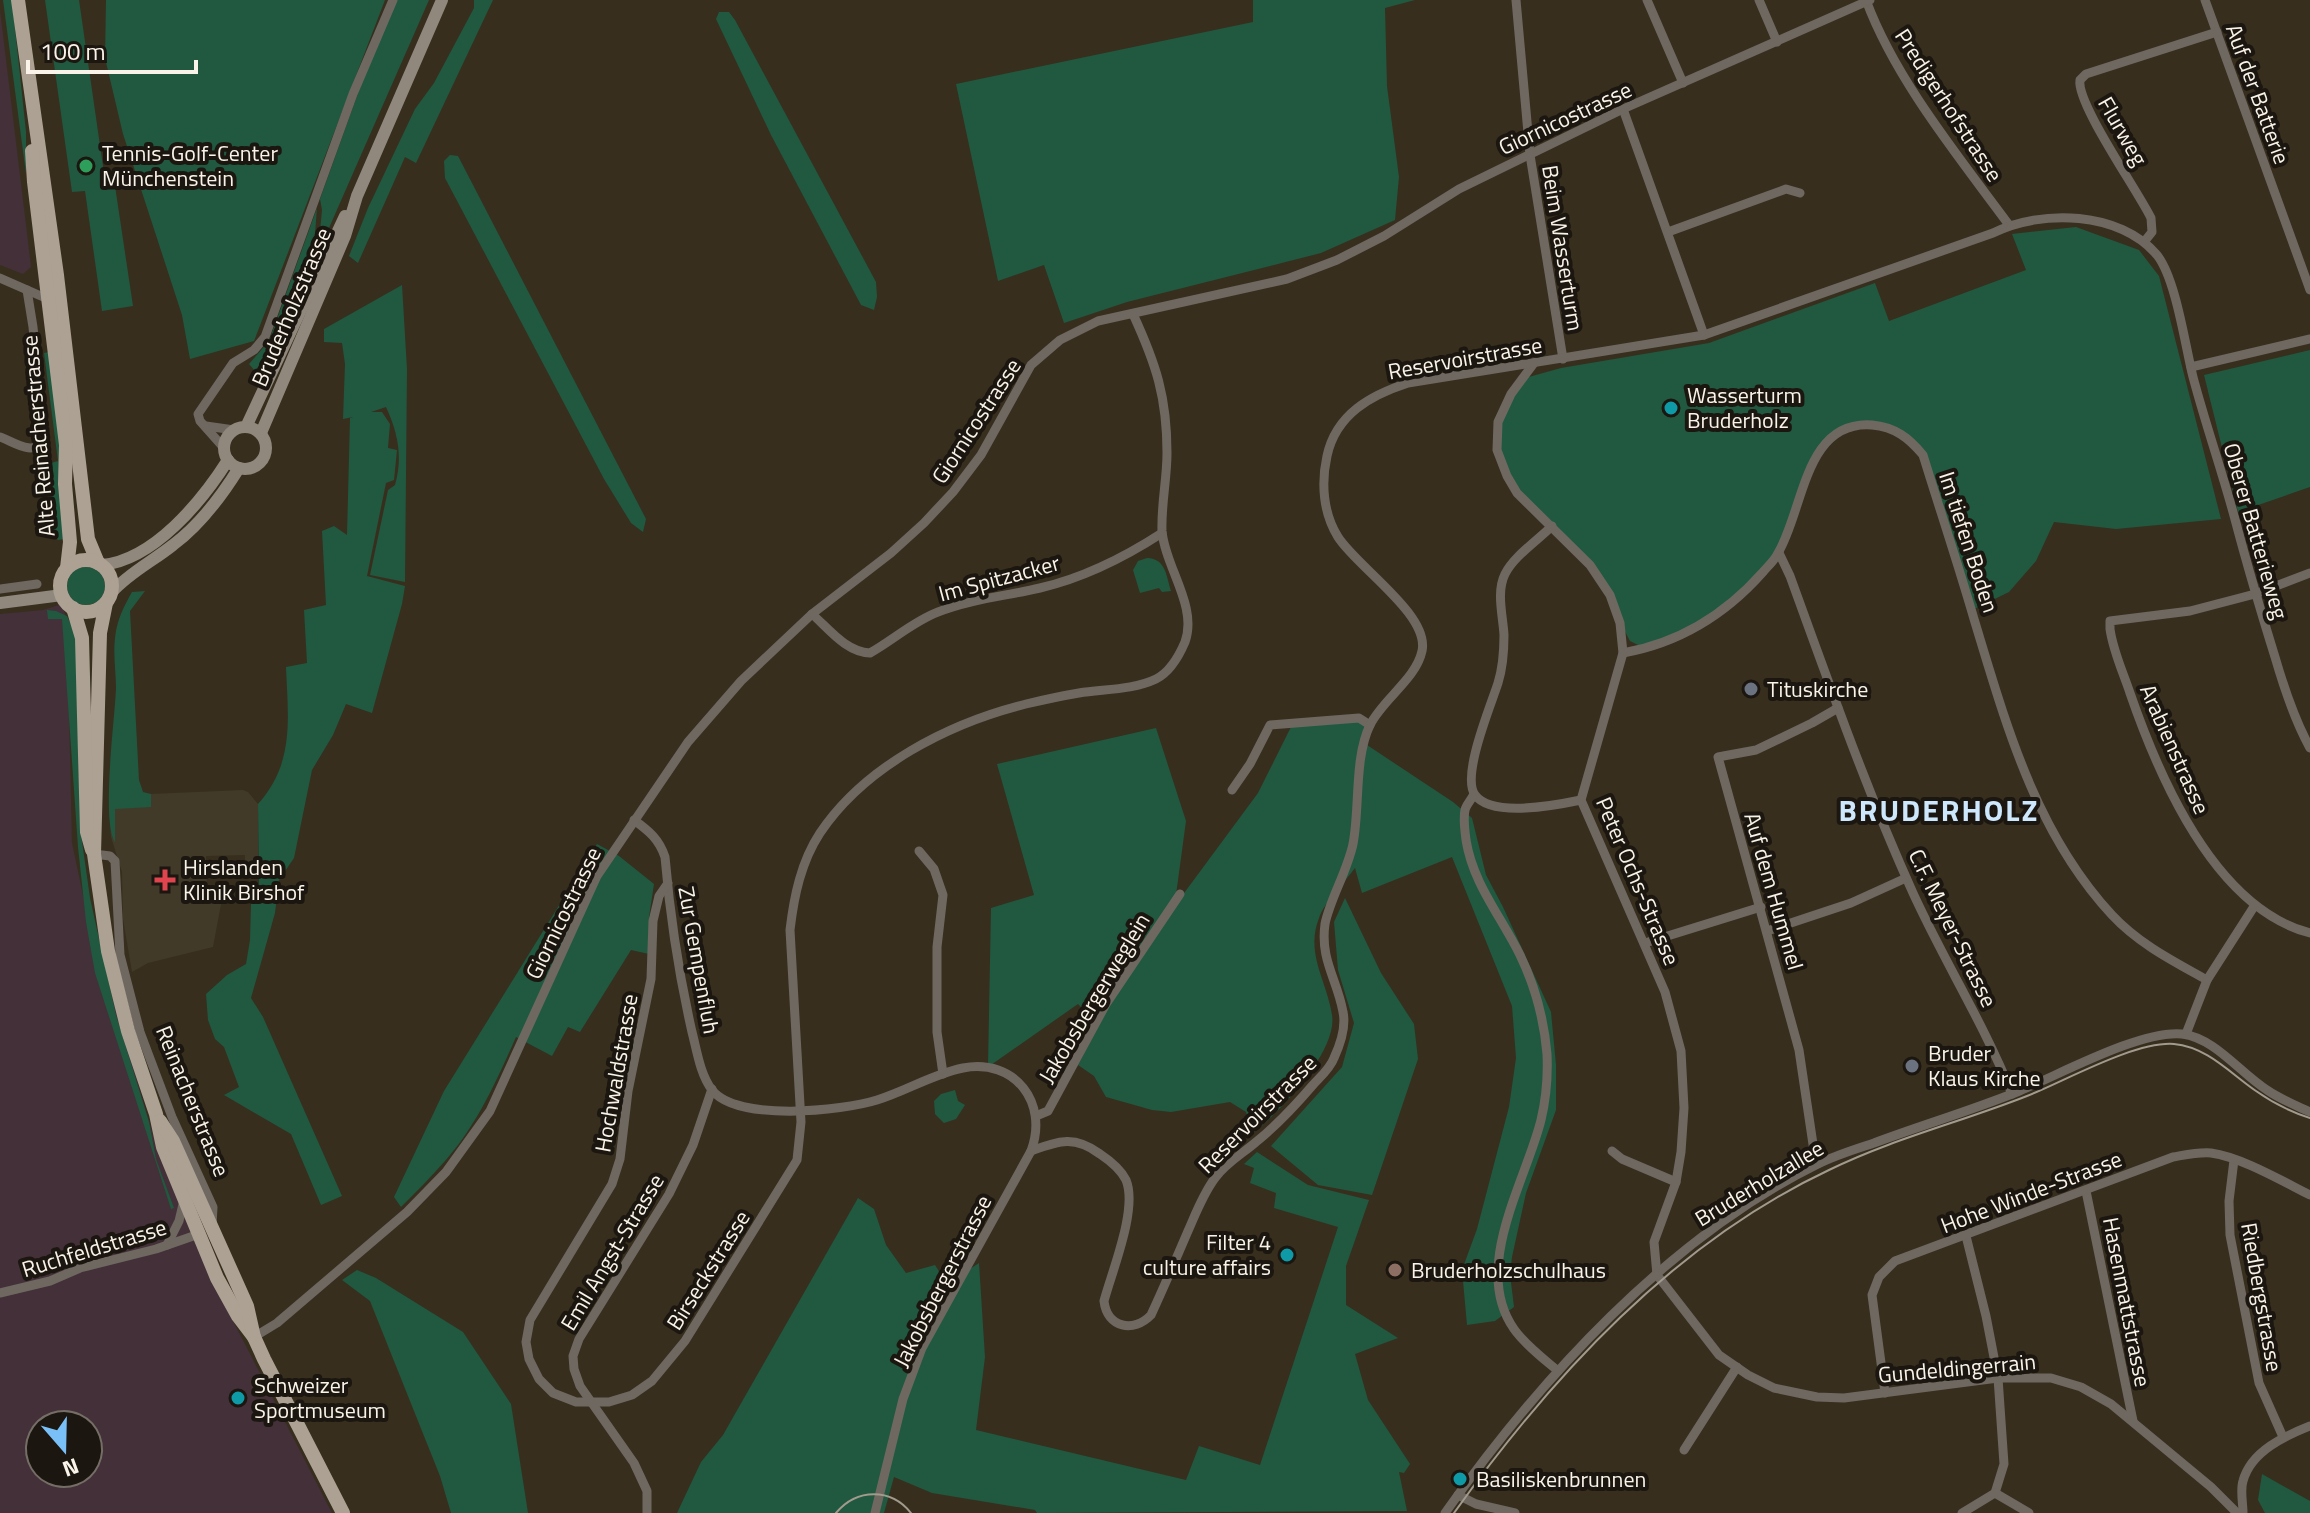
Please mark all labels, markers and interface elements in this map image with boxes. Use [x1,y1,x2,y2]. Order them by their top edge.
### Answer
street label: Auf der Batterie [2217,19,2299,169]
street label: Predigerhofstrasse [1887,22,2011,188]
scale bar [28,24,196,74]
text: 100 m [40,33,106,69]
street label: Giornicostrasse [1493,72,1637,164]
street label: Flurweg [2090,90,2156,172]
place label: Tennis-Golf-Center Münchenstein [102,136,278,195]
marker: Tennis-Golf-Center Münchenstein [77,157,95,175]
street label: Beim Wasserturm [1533,163,1593,333]
street label: Bruderholzstrasse [242,222,340,392]
street label: Reservoirstrasse [1385,328,1545,388]
street label: Alte Reinacherstrasse [12,334,64,538]
street label: Giornicostrasse [923,352,1029,490]
place label: Wasserturm Bruderholz [1687,378,1802,437]
marker: Wasserturm Bruderholz [1662,399,1680,417]
street label: Oberer Batterieweg [2215,439,2297,623]
street label: Im tiefen Boden [1930,467,2008,617]
street label: Im Spitzacker [935,545,1064,611]
place label: Tituskirche [1767,672,1868,706]
street label: Arabienstrasse [2131,678,2219,820]
marker: Tituskirche [1742,680,1760,698]
district label: BRUDERHOLZ [1839,787,2039,833]
street label: Peter Ochs-Strasse [1587,792,1689,970]
street label: Auf dem Hummel [1735,808,1813,974]
street label: Giornicostrasse [516,841,610,985]
street label: C.F. Meyer-Strasse [1900,843,2006,1013]
place label: Hirslanden Klinik Birshof [183,850,305,909]
marker: Hirslanden Klinik Birshof [154,869,176,891]
street label: Zur Gempenfluh [669,884,729,1036]
street label: Jakobsbergerweglein [1030,906,1158,1090]
street label: Hochwaldstrasse [585,991,647,1155]
street label: Reinacherstrasse [147,1020,239,1182]
place label: Bruder Klaus Kirche [1928,1036,2041,1095]
street label: Reservoirstrasse [1190,1047,1324,1181]
marker: Bruder Klaus Kirche [1903,1057,1921,1075]
street label: Bruderholzallee [1688,1131,1830,1235]
street label: Hohe Winde-Strasse [1935,1142,2127,1242]
street label: Emil Angst-Strasse [552,1167,672,1337]
street label: Jakobsbergerstrasse [884,1189,1000,1373]
street label: Birseckstrasse [658,1203,758,1337]
street label: Ruchfeldstrasse [17,1210,171,1286]
street label: Hasenmattstrasse [2094,1214,2160,1390]
street label: Riedbergstrasse [2232,1220,2292,1374]
place label: Filter 4 culture affairs [1143,1225,1271,1284]
marker: Filter 4 culture affairs [1278,1246,1296,1264]
place label: Bruderholzschulhaus [1411,1253,1606,1287]
marker: Bruderholzschulhaus [1386,1261,1404,1279]
street label: Gundeldingerrain [1877,1344,2037,1392]
place label: Schweizer Sportmuseum [254,1368,386,1427]
marker: Schweizer Sportmuseum [229,1389,247,1407]
north arrow [24,1409,104,1489]
text: N [58,1449,84,1486]
place label: Basiliskenbrunnen [1476,1462,1646,1496]
marker: Basiliskenbrunnen [1451,1470,1469,1488]

